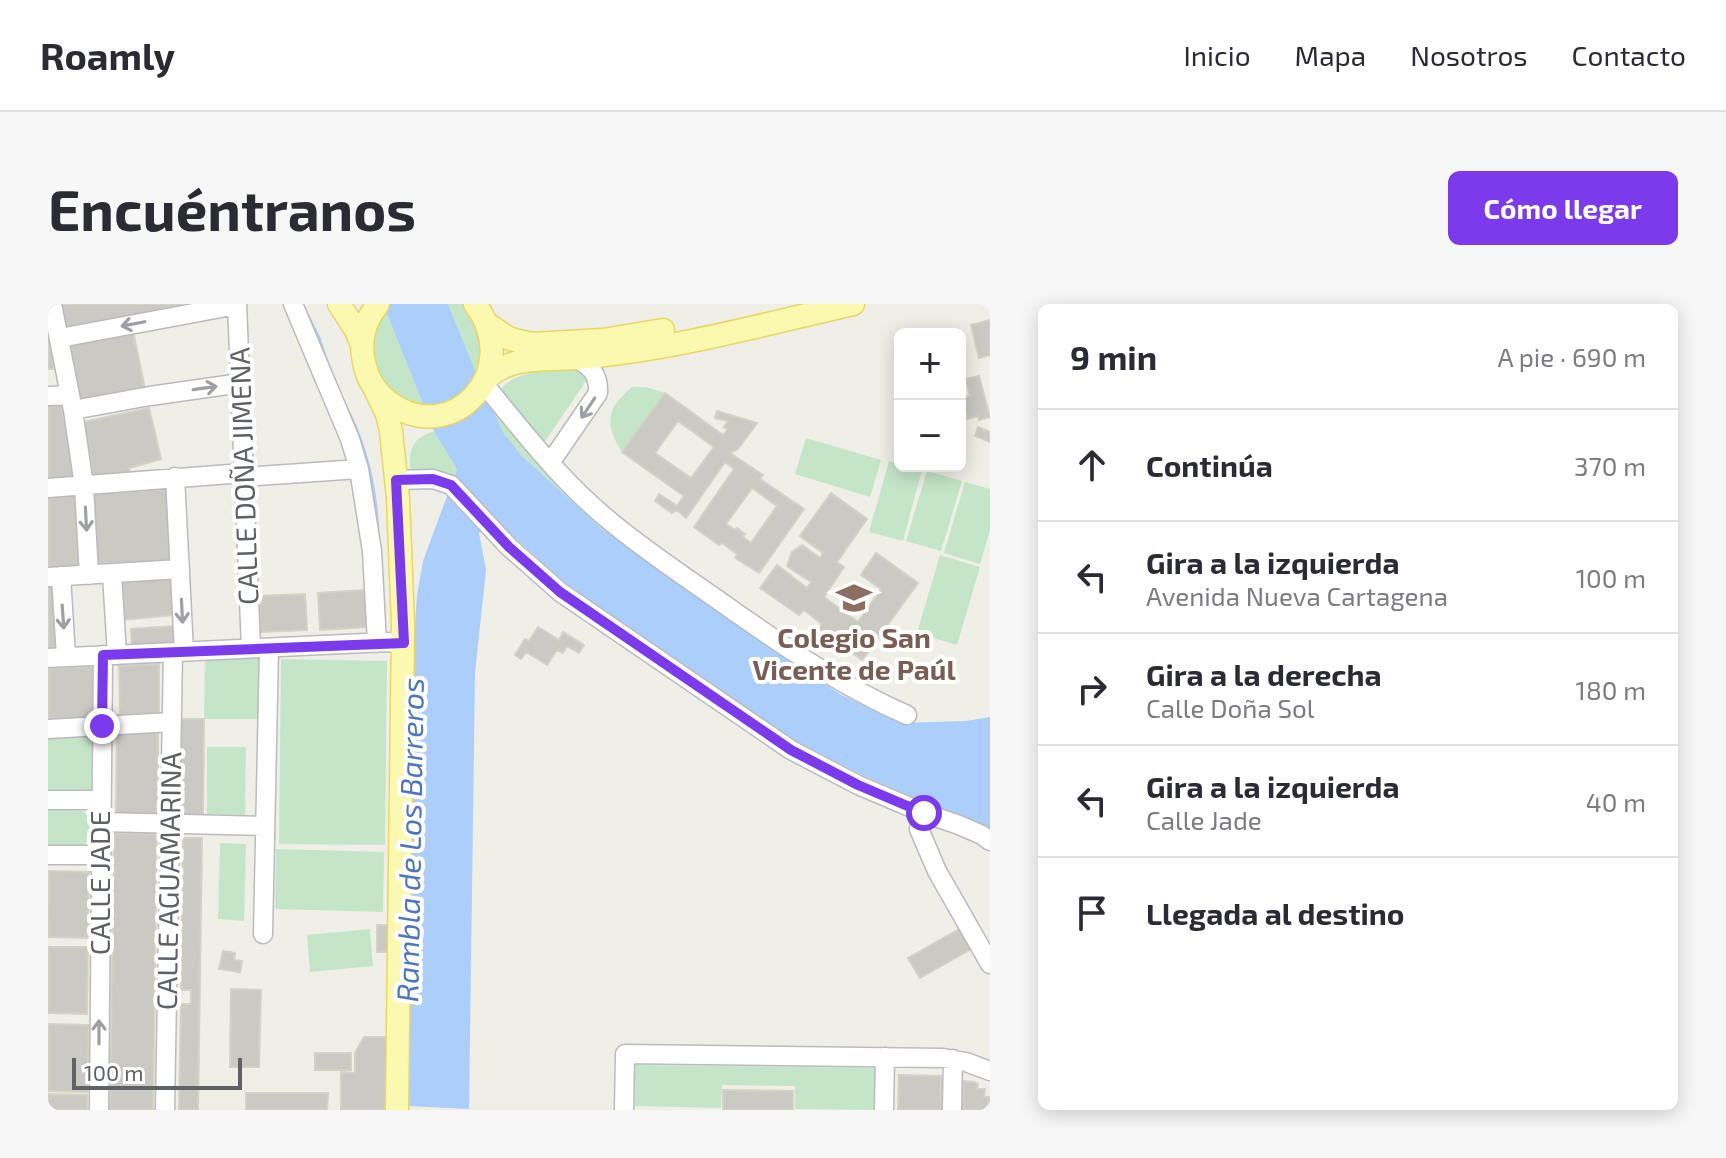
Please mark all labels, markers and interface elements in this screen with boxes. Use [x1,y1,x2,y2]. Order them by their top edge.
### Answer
text: Roamly [40,32,175,78]
text: Inicio [1184,38,1251,72]
text: Mapa [1295,38,1366,72]
text: Nosotros [1410,38,1528,72]
text: Contacto [1572,38,1686,72]
button: Cómo llegar [1448,171,1678,245]
text: Encuéntranos [48,175,416,242]
one-way arrow [121,317,146,332]
map controls [894,328,966,472]
button: + [894,328,966,400]
text: 9 min [1070,336,1157,377]
text: A pie · 690 m [1497,341,1646,372]
street label: CALLE DOÑA JIMENA [221,346,264,605]
one-way arrow [192,380,217,395]
one-way arrow [580,397,596,419]
button: − [894,400,966,472]
icon: ahead [1070,443,1114,487]
text: Continúa [1146,447,1273,483]
text: 370 m [1574,450,1646,481]
one-way arrow [78,505,93,532]
text: Gira a la izquierda [1146,544,1400,580]
icon: left [1070,555,1114,599]
text: 100 m [1576,562,1646,593]
school or university icon: Colegio San Vicente de Paúl [835,579,873,617]
text: Avenida Nueva Cartagena [1146,580,1448,611]
one-way arrow [175,597,190,624]
one-way arrow [56,603,71,630]
place label: Colegio San Vicente de Paúl [752,620,956,686]
text: Gira a la derecha [1146,656,1382,692]
icon: right [1070,667,1114,711]
text: 180 m [1576,674,1646,705]
water label: Rambla de Los Barreros [388,677,430,1003]
text: Calle Doña Sol [1146,692,1315,723]
route end [84,708,120,744]
street label: CALLE AGUAMARINA [149,751,187,1010]
text: Gira a la izquierda [1146,768,1400,804]
icon: left [1070,779,1114,823]
text: 40 m [1586,786,1646,817]
route start [906,795,942,831]
text: Calle Jade [1146,804,1262,835]
street label: CALLE JADE [82,811,116,955]
icon: arrive [1070,891,1114,935]
text: Llegada al destino [1146,895,1405,931]
one-way arrow [91,1019,107,1046]
scale bar [72,1054,242,1090]
text: 100 m [84,1059,143,1085]

